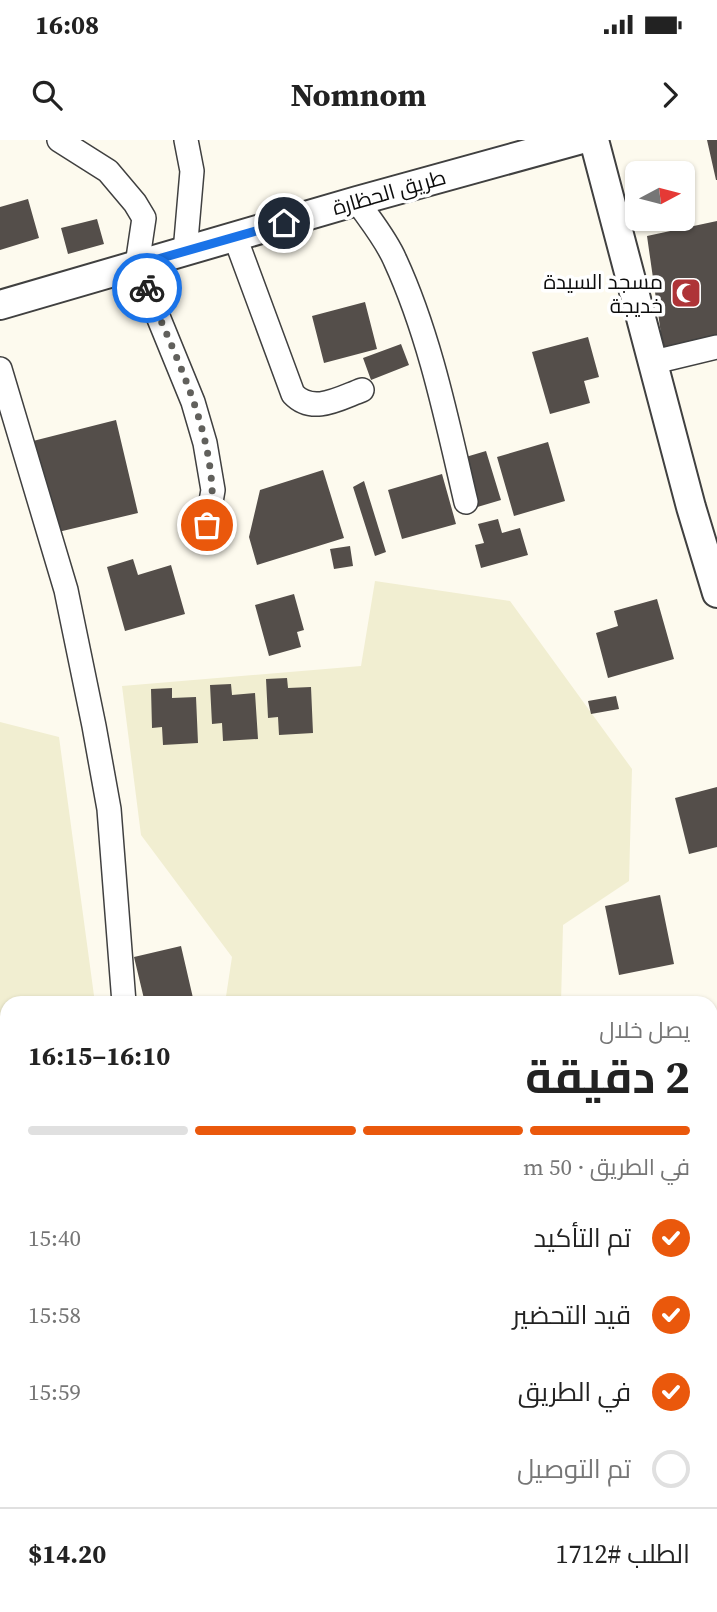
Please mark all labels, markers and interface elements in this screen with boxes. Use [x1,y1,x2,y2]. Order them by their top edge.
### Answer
text: 16:08 [35,7,99,43]
text: Nomnom [291,73,427,117]
icon: search [28,76,66,114]
icon: forward [651,76,689,114]
north arrow [625,161,695,231]
map controls [625,161,695,231]
street label: طريق الحظارة [329,162,449,222]
pin [254,193,314,253]
icon: home [265,204,303,242]
courier [112,253,182,323]
place label: مسجد السيدة خديجة [544,267,663,320]
icon: bike [128,269,166,307]
mosque icon: مسجد السيدة خديجة [669,276,703,310]
pin [177,495,237,555]
icon: bag [188,506,226,544]
text: يصل خلال [599,1014,690,1046]
text: 16:10–16:15 [28,1038,170,1074]
text: 2 دقيقة [525,1045,690,1108]
text: في الطريق · 50 m [523,1151,690,1183]
icon: check [652,1219,690,1257]
text: تم التأكيد [534,1220,631,1256]
text: 15:40 [28,1222,81,1254]
icon: check [652,1296,690,1334]
text: قيد التحضير [513,1297,631,1333]
text: 15:58 [28,1299,81,1331]
icon: check [652,1373,690,1411]
text: في الطريق [518,1374,631,1410]
text: 15:59 [28,1376,81,1408]
text: تم التوصيل [517,1451,631,1487]
text: $14.20 [28,1536,106,1572]
text: الطلب #1712 [555,1536,690,1572]

